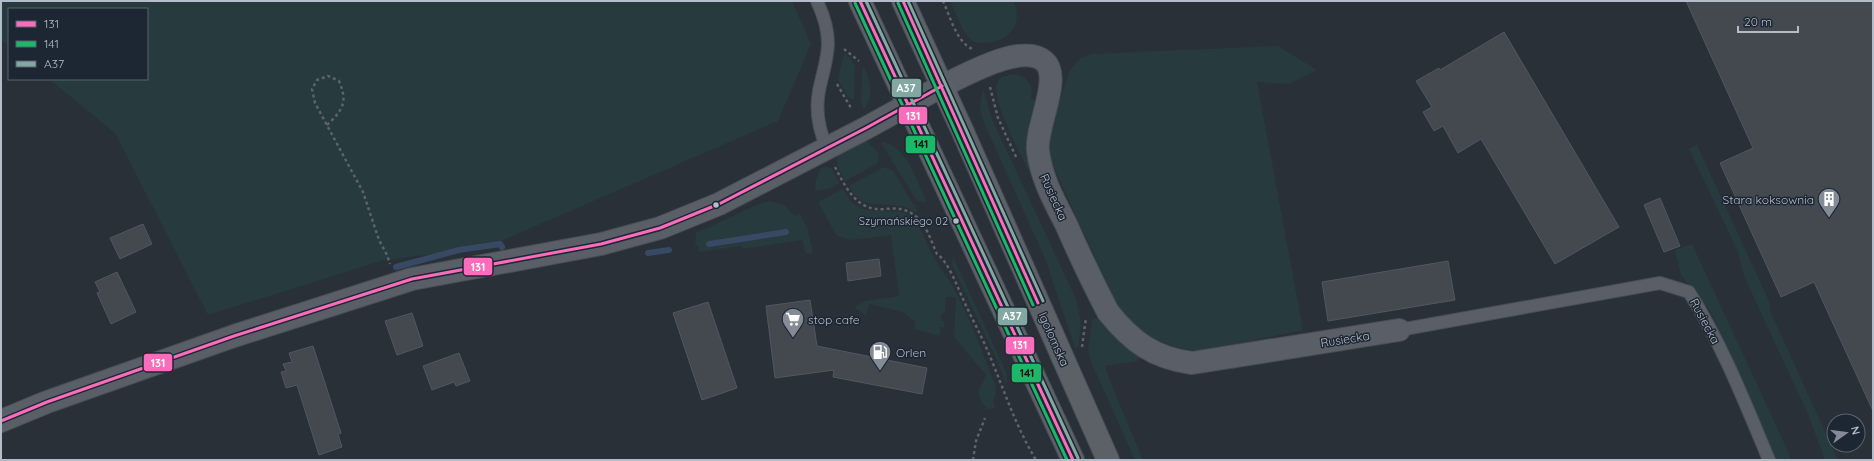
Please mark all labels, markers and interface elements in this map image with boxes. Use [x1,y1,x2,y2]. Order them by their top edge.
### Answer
legend [8,8,148,80]
scale bar [1738,8,1798,34]
text: 20 m [1744,14,1772,29]
text: 131 [44,16,59,31]
text: 141 [44,36,59,51]
text: A37 [44,56,64,71]
line badge: A37 [891,78,922,98]
text: A37 [897,81,915,95]
line badge: 131 [898,106,928,125]
text: 131 [906,109,920,123]
line badge: 141 [905,135,936,154]
text: 141 [914,137,928,151]
street label: Rusiecka [1037,171,1071,223]
building icon: Stara koksownia [1816,186,1842,219]
place label: Stara koksownia [1722,192,1814,207]
unlabelled marker [711,200,721,210]
place label: Szymańskiego 02 [859,214,948,228]
marker: Szymańskiego 02 [951,216,961,226]
line badge: 131 [463,257,493,276]
text: 131 [471,260,485,274]
street label: Rusiecka [1687,296,1723,346]
supermarket icon: stop cafe [780,306,806,339]
line badge: A37 [997,307,1028,326]
text: A37 [1003,309,1021,323]
street label: Igołomska [1035,310,1073,368]
place label: stop cafe [808,312,860,327]
street label: Rusiecka [1319,328,1371,350]
line badge: 131 [1005,336,1035,355]
text: 131 [1013,338,1027,352]
fuel station icon: Orlen [867,339,893,372]
place label: Orlen [896,345,926,360]
line badge: 131 [143,353,173,372]
text: 131 [151,356,165,370]
line badge: 141 [1011,363,1042,383]
text: 141 [1020,366,1034,380]
north arrow [1826,413,1866,453]
text: N [1848,425,1863,436]

